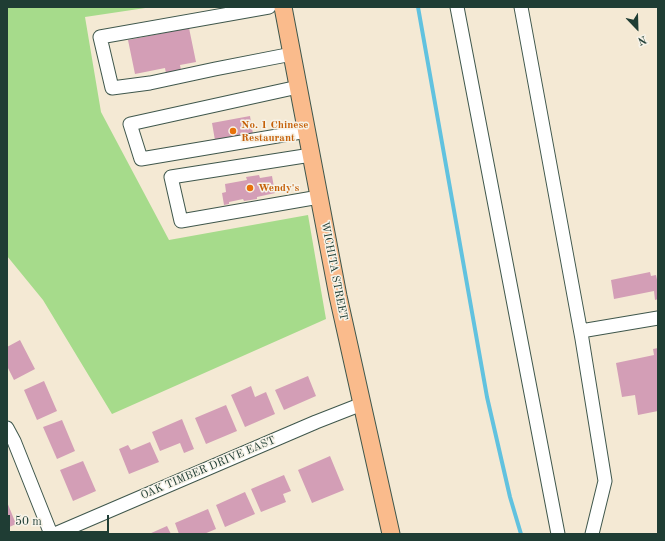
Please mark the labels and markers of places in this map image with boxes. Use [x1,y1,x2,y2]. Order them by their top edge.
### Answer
place label: No. 1 Chinese Restaurant [241,118,308,144]
marker: No. 1 Chinese Restaurant [228,126,238,136]
place label: Wendy's [258,181,299,195]
marker: Wendy's [245,183,255,193]

